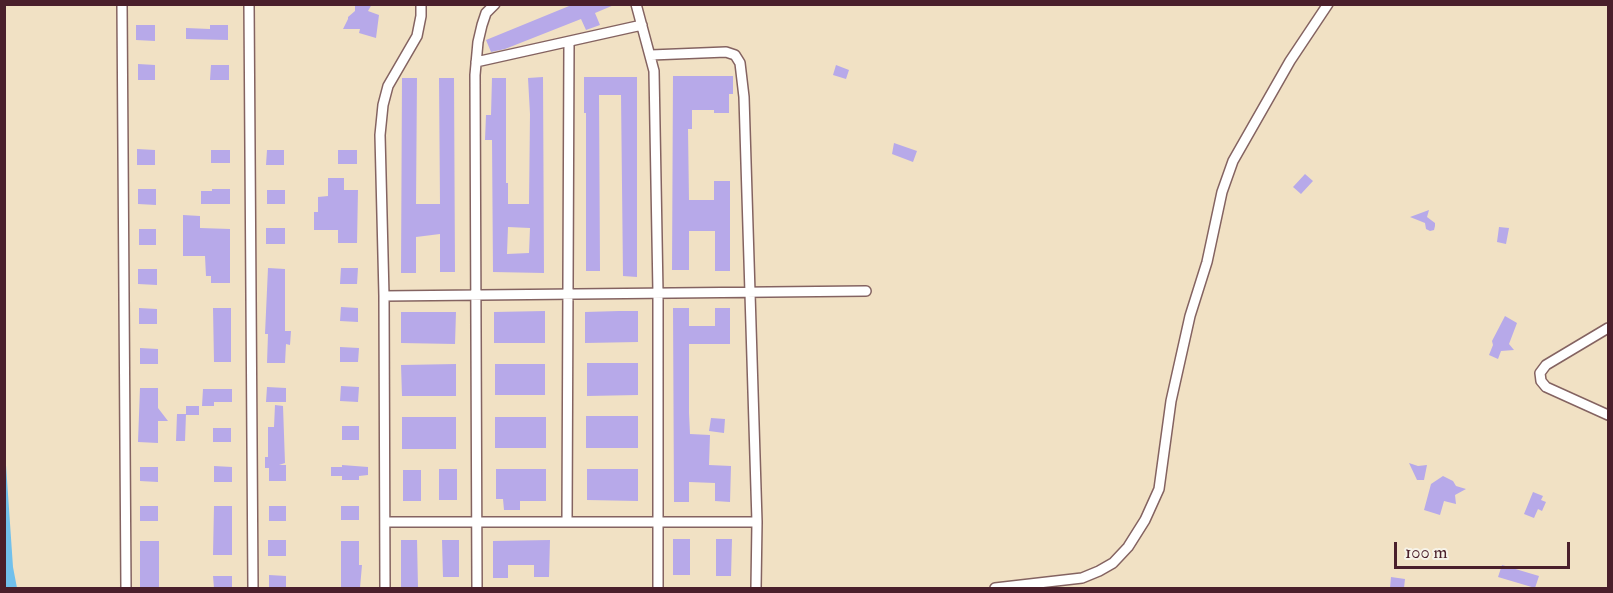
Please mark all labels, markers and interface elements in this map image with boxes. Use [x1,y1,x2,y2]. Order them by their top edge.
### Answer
scale bar [1397,530,1572,568]
text: 100 m [1405,541,1448,564]

